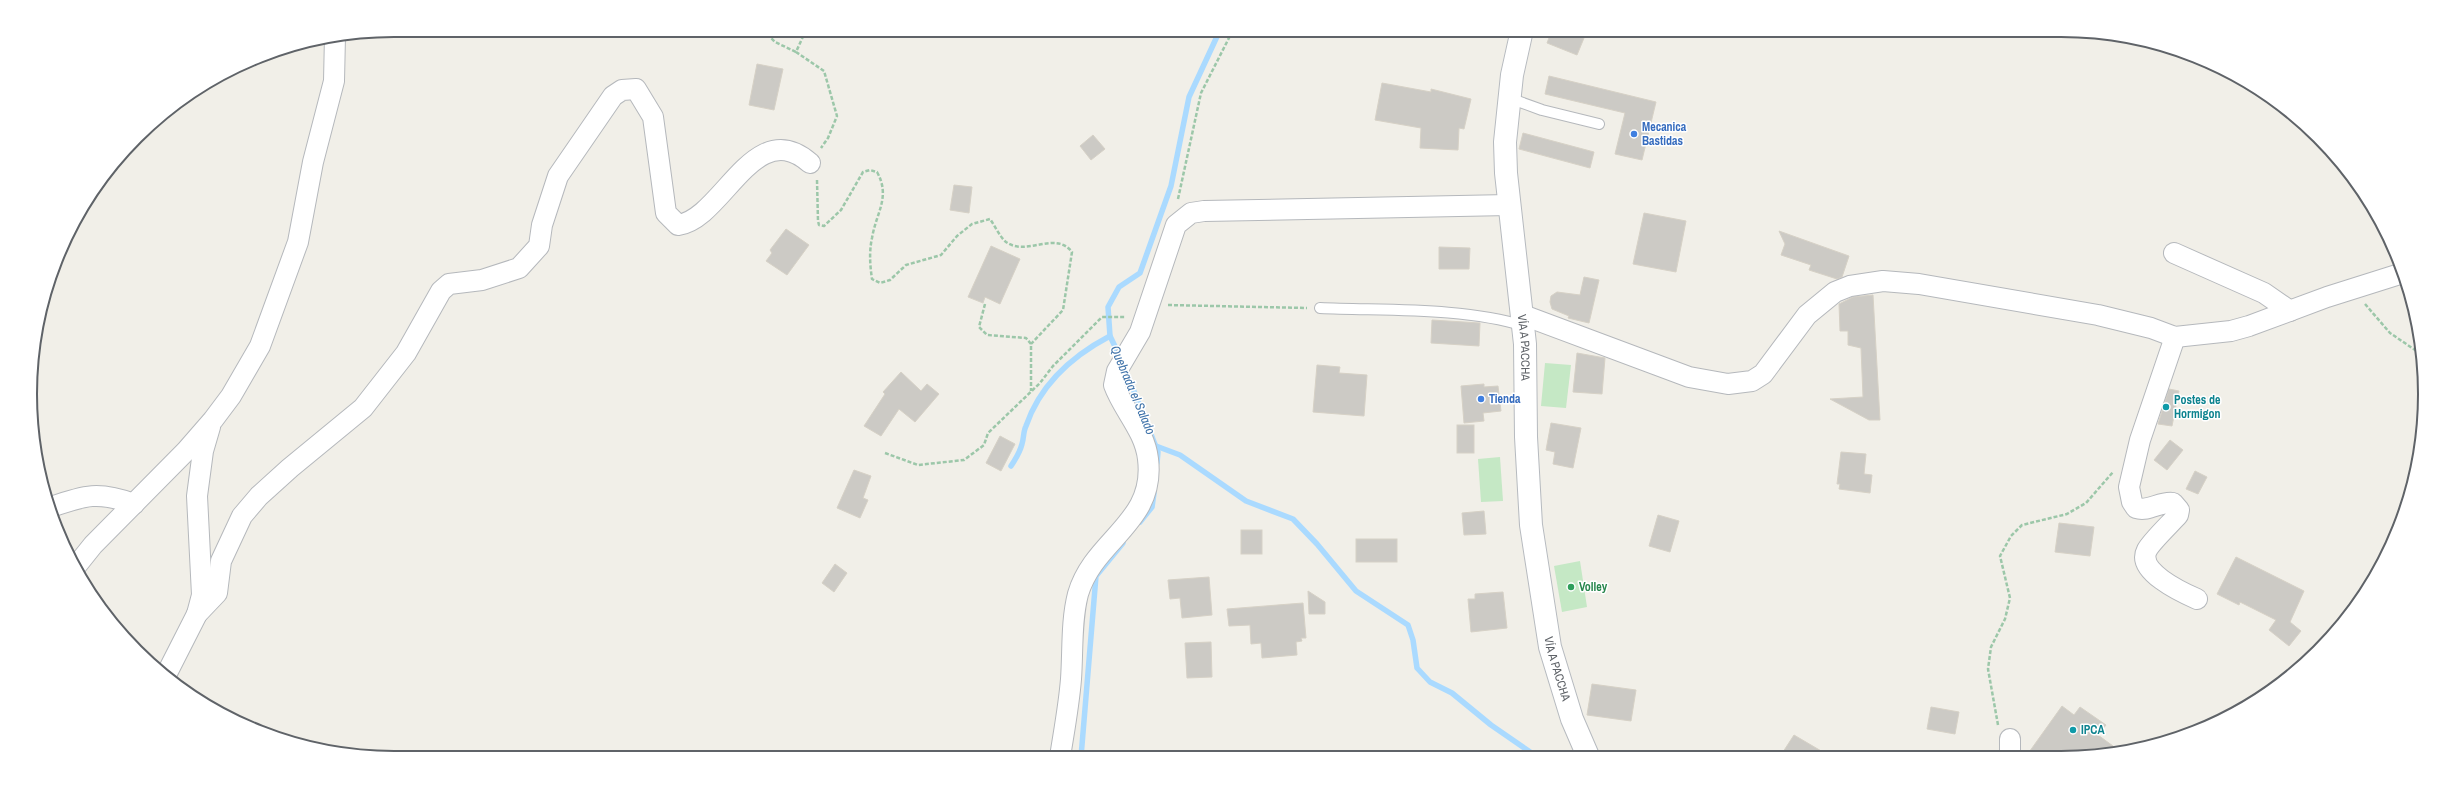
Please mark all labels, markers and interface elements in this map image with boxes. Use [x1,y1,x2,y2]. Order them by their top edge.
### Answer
place label: Mecanica Bastidas [1642,119,1687,149]
marker: Mecanica Bastidas [1629,129,1639,139]
street label: VÍA A PACCHA [1514,313,1533,381]
water label: Quebrada el Salado [1107,343,1159,437]
place label: Tienda [1489,391,1521,407]
place label: Postes de Hormigon [2174,392,2221,422]
marker: Tienda [1476,394,1486,404]
marker: Postes de Hormigon [2161,402,2171,412]
place label: Volley [1579,579,1608,595]
marker: Volley [1566,582,1576,592]
street label: VÍA A PACCHA [1540,635,1574,703]
place label: IPCA [2081,722,2105,738]
marker: IPCA [2068,725,2078,735]

